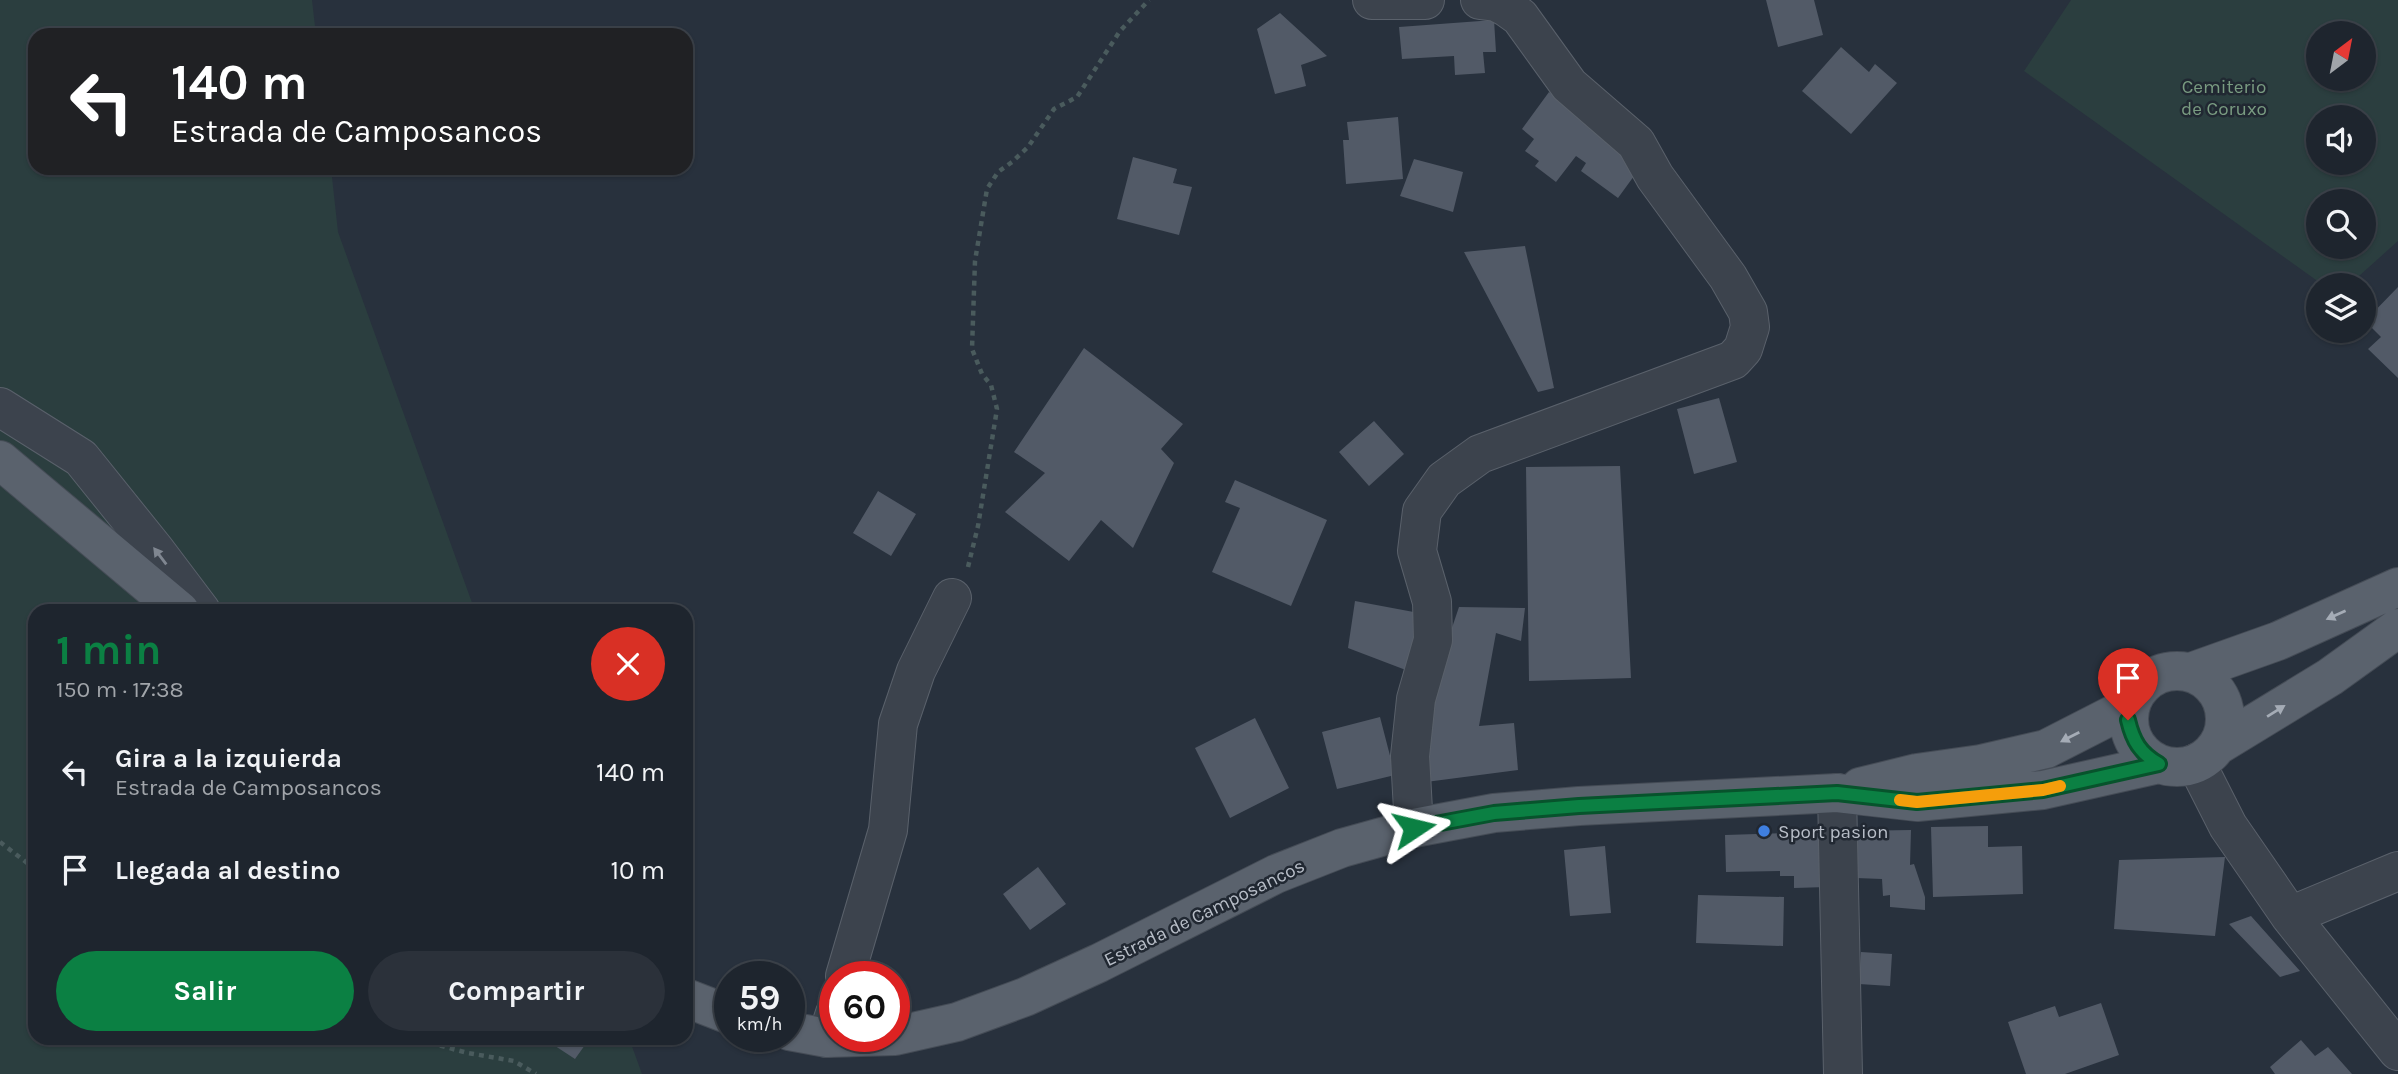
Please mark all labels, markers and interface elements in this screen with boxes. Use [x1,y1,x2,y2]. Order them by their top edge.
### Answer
north arrow [2306,21,2376,91]
map controls [2306,21,2376,343]
text: 140 m [171,54,308,111]
icon: left [56,56,147,147]
park label: Cemiterio de Coruxo [2181,76,2267,120]
button: sound [2306,105,2376,175]
text: Estrada de Camposancos [171,113,542,150]
button: search [2306,189,2376,259]
button: layers [2306,273,2376,343]
one-way arrow [153,547,167,565]
one-way arrow [2326,609,2346,621]
text: 1 min [56,625,161,675]
button: close [591,627,665,701]
pin [2098,648,2158,720]
icon: arrive [2109,659,2147,697]
text: 150 m · 17:38 [56,676,184,703]
one-way arrow [2266,705,2286,718]
one-way arrow [2060,731,2079,743]
text: Gira a la izquierda [115,743,342,774]
icon: left [56,753,94,791]
text: 140 m [596,757,665,788]
text: Estrada de Camposancos [115,774,382,801]
position arrow [1377,791,1451,865]
place label: Sport pasion [1778,821,1889,843]
marker: Sport pasion [1756,823,1772,839]
icon: arrive [56,851,94,889]
text: Llegada al destino [115,855,341,886]
text: 10 m [610,855,665,886]
street label: Estrada de Camposancos [1101,855,1308,971]
button: Salir [56,951,354,1031]
button: Compartir [368,951,665,1031]
speed limit sign: 60 [819,961,910,1052]
text: 59 [739,977,780,1018]
text: km/h [737,1013,782,1035]

